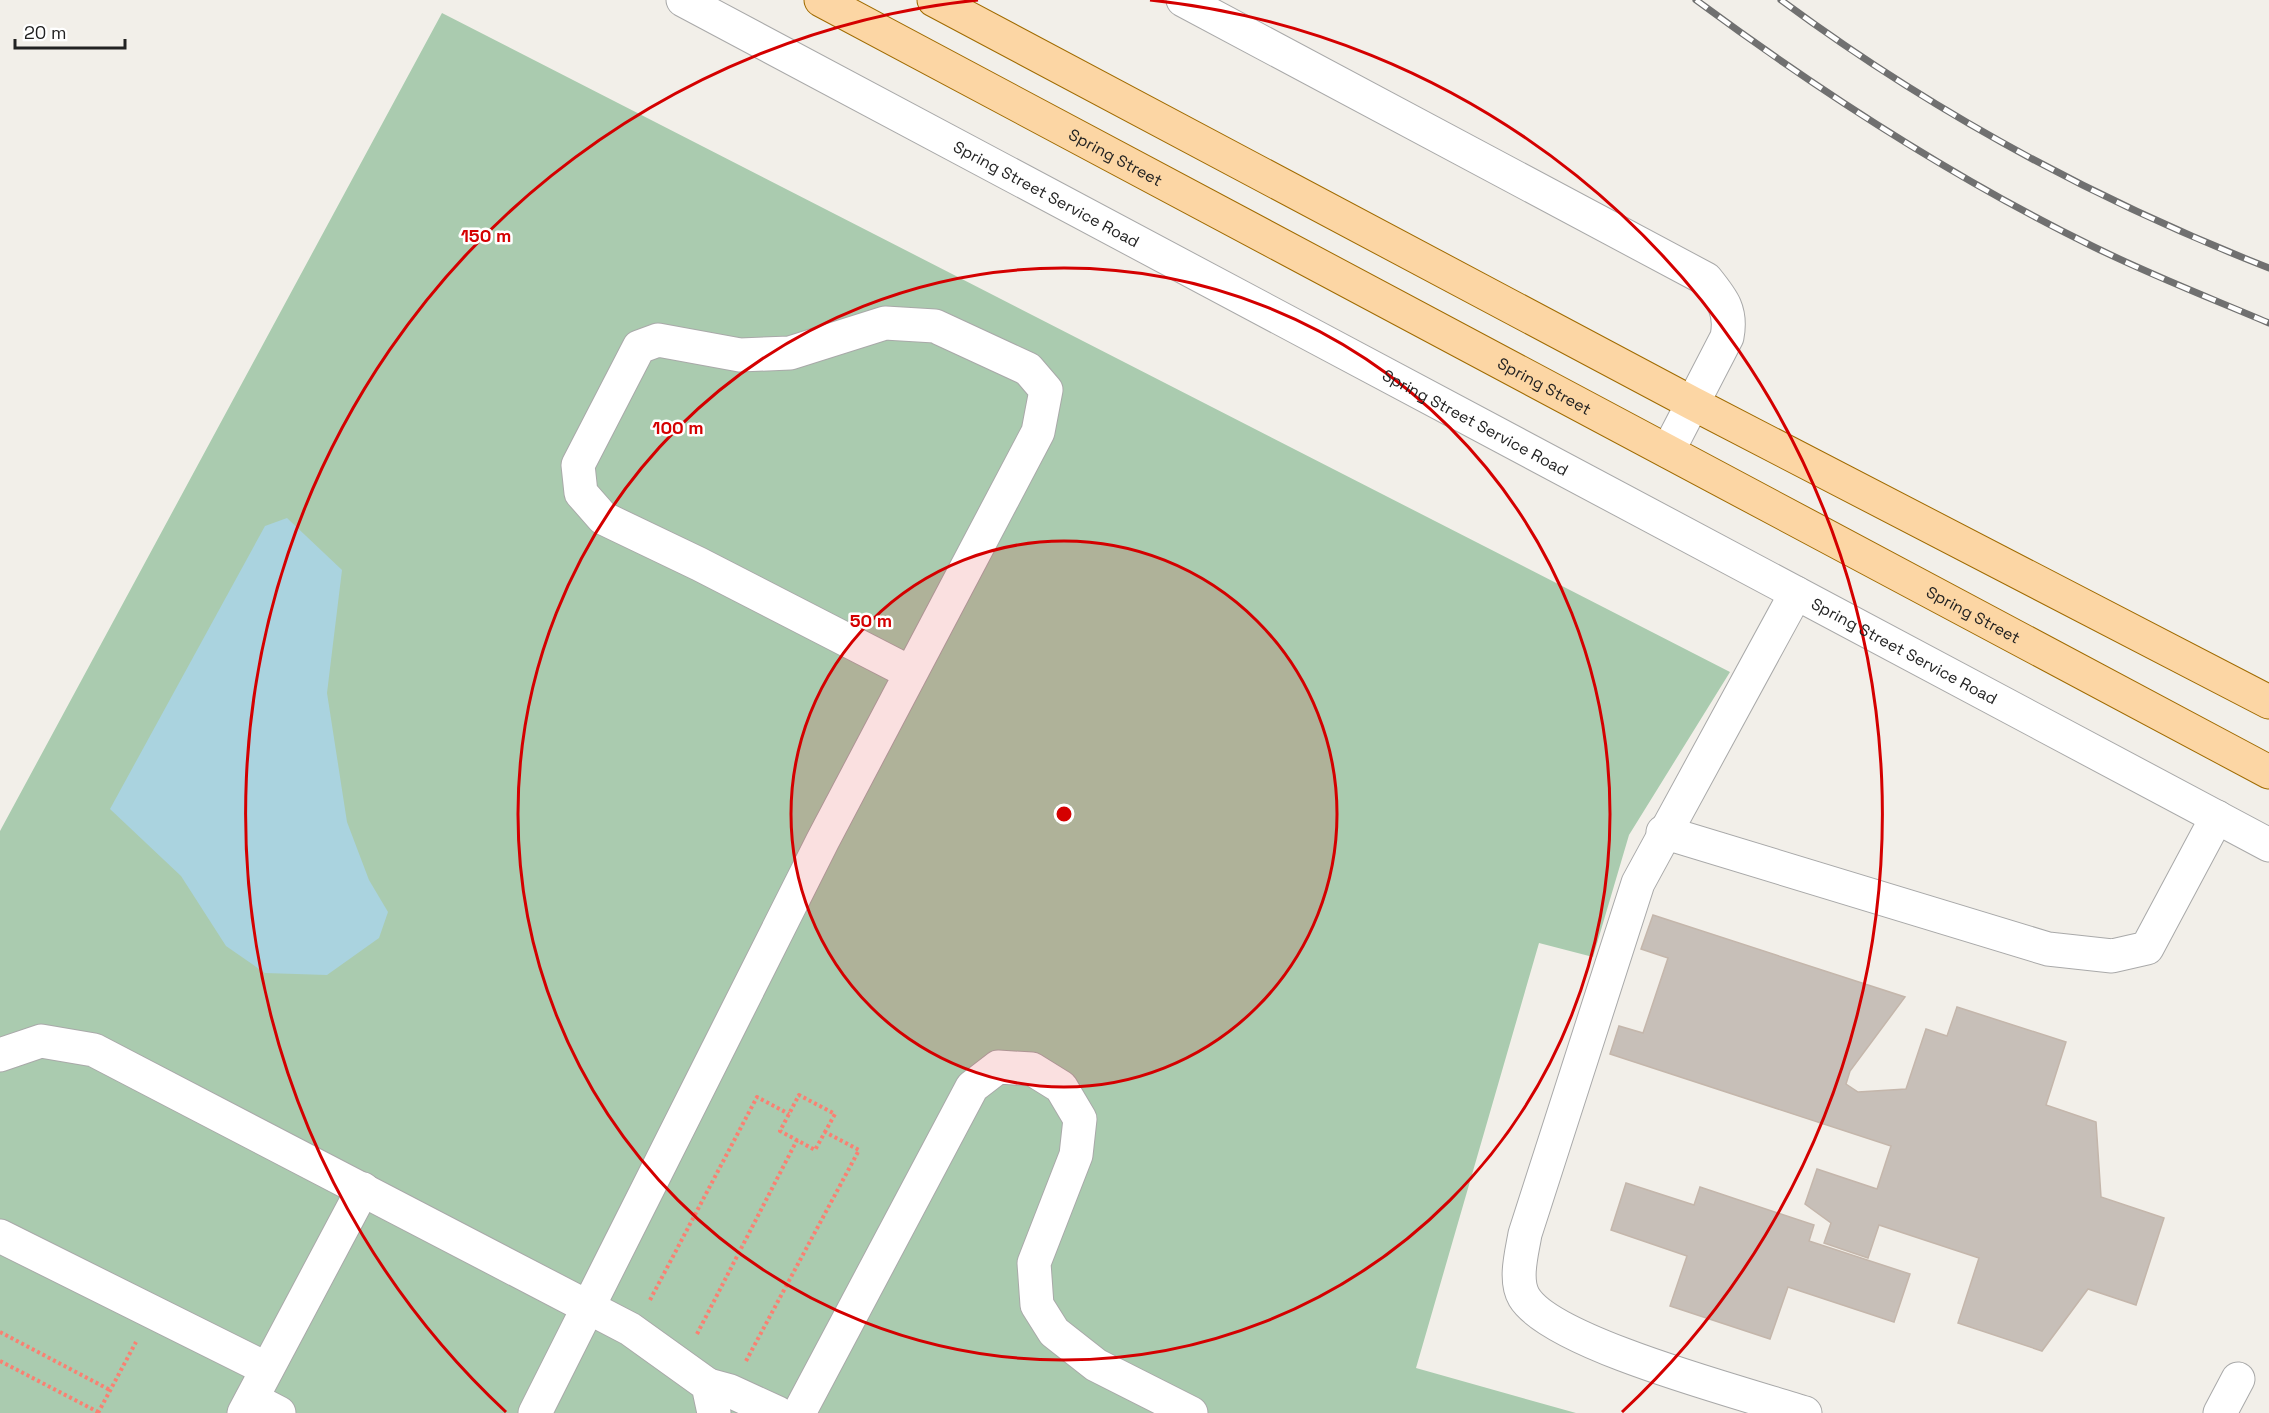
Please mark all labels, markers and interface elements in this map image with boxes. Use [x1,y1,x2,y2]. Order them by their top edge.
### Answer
scale bar [15,12,124,50]
text: 20 m [24,21,67,44]
street label: Spring Street [1065,124,1166,191]
street label: Spring Street Service Road [950,136,1143,252]
text: 150 m [461,224,511,247]
street label: Spring Street [1494,352,1595,419]
street label: Spring Street Service Road [1379,364,1572,480]
text: 100 m [652,416,704,439]
street label: Spring Street [1923,581,2024,648]
street label: Spring Street Service Road [1808,593,2001,709]
text: 50 m [850,609,892,632]
centre of rings [1054,804,1074,824]

